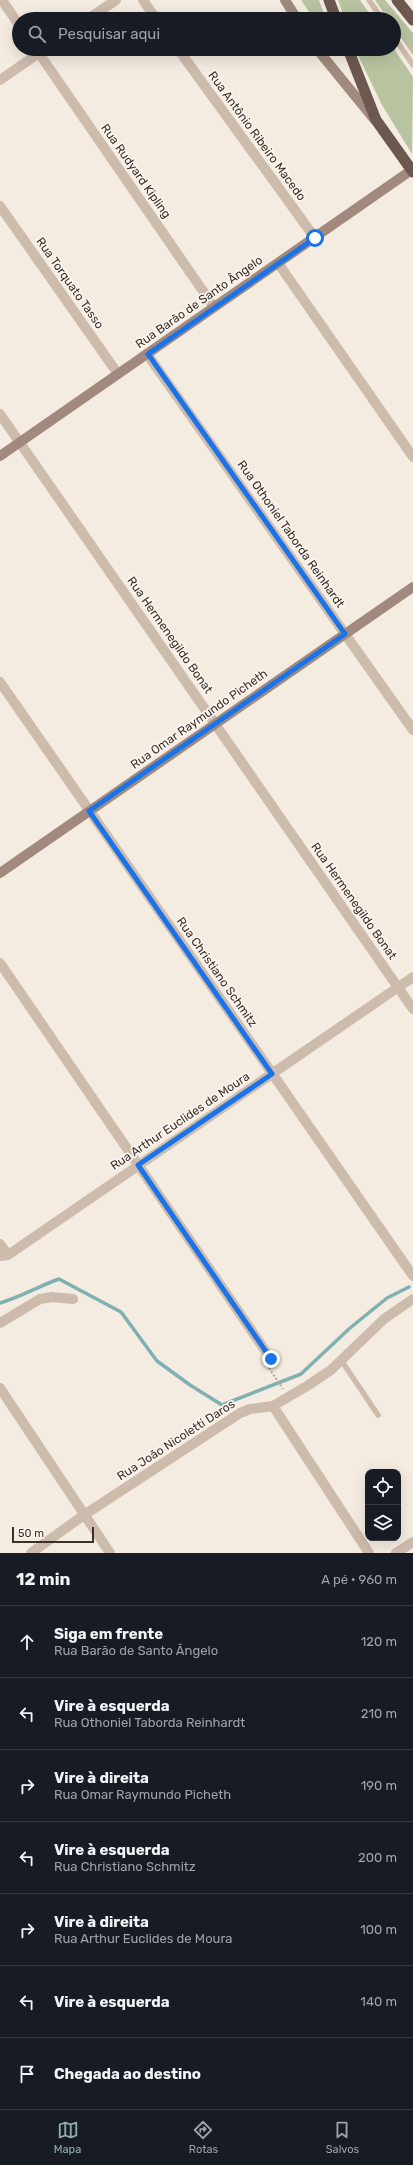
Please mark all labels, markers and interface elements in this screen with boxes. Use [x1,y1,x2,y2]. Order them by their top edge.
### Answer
search box [12,12,401,56]
icon: search [26,23,48,45]
text: Pesquisar aqui [58,25,160,43]
street label: Rua Antônio Ribeiro Macedo [205,69,309,203]
street label: Rua Rudyard Kipling [98,121,174,221]
route start [306,229,324,247]
street label: Rua Torquato Tasso [33,235,107,331]
street label: Rua Barão de Santo Ângelo [133,253,265,351]
street label: Rua Othoniel Taborda Reinhardt [235,458,348,611]
street label: Rua Hermenegildo Bonat [124,574,216,696]
street label: Rua Omar Raymundo Picheth [128,666,270,772]
street label: Rua Hermenegildo Bonat [308,840,400,962]
street label: Rua Christiano Schmitz [174,914,260,1030]
street label: Rua Arthur Euclides de Moura [108,1069,252,1173]
route end [262,1350,280,1368]
street label: Rua João Nicoletti Daros [115,1397,237,1483]
map controls [365,1469,401,1541]
button: locate [365,1469,401,1505]
button: layers [365,1505,401,1541]
scale bar [12,1525,94,1544]
text: 50 m [18,1527,44,1540]
text: 12 min [16,1569,71,1589]
text: A pé · 960 m [321,1572,397,1587]
text: Siga em frente [54,1625,163,1643]
icon: ahead [16,1631,38,1653]
text: 120 m [361,1634,397,1649]
text: Rua Barão de Santo Ângelo [54,1643,218,1658]
text: Vire à esquerda [54,1697,170,1715]
icon: left [16,1703,38,1725]
text: 210 m [361,1706,397,1721]
text: Rua Othoniel Taborda Reinhardt [54,1715,245,1730]
text: Vire à direita [54,1769,149,1787]
icon: right [16,1775,38,1797]
text: 190 m [361,1778,397,1793]
text: Rua Omar Raymundo Picheth [54,1787,231,1802]
text: Vire à esquerda [54,1841,170,1859]
icon: left [16,1847,38,1869]
text: 200 m [358,1850,397,1865]
text: Rua Christiano Schmitz [54,1859,196,1874]
text: Vire à direita [54,1913,149,1931]
icon: right [16,1919,38,1941]
text: 100 m [360,1922,397,1937]
text: Rua Arthur Euclides de Moura [54,1931,232,1946]
icon: left [16,1991,38,2013]
text: Vire à esquerda [54,1993,170,2011]
text: 140 m [360,1994,397,2009]
icon: arrive [16,2063,38,2085]
text: Chegada ao destino [54,2065,201,2083]
tab: Mapa [54,2119,81,2156]
tab: Rotas [189,2119,218,2156]
tab: Salvos [326,2119,359,2156]

